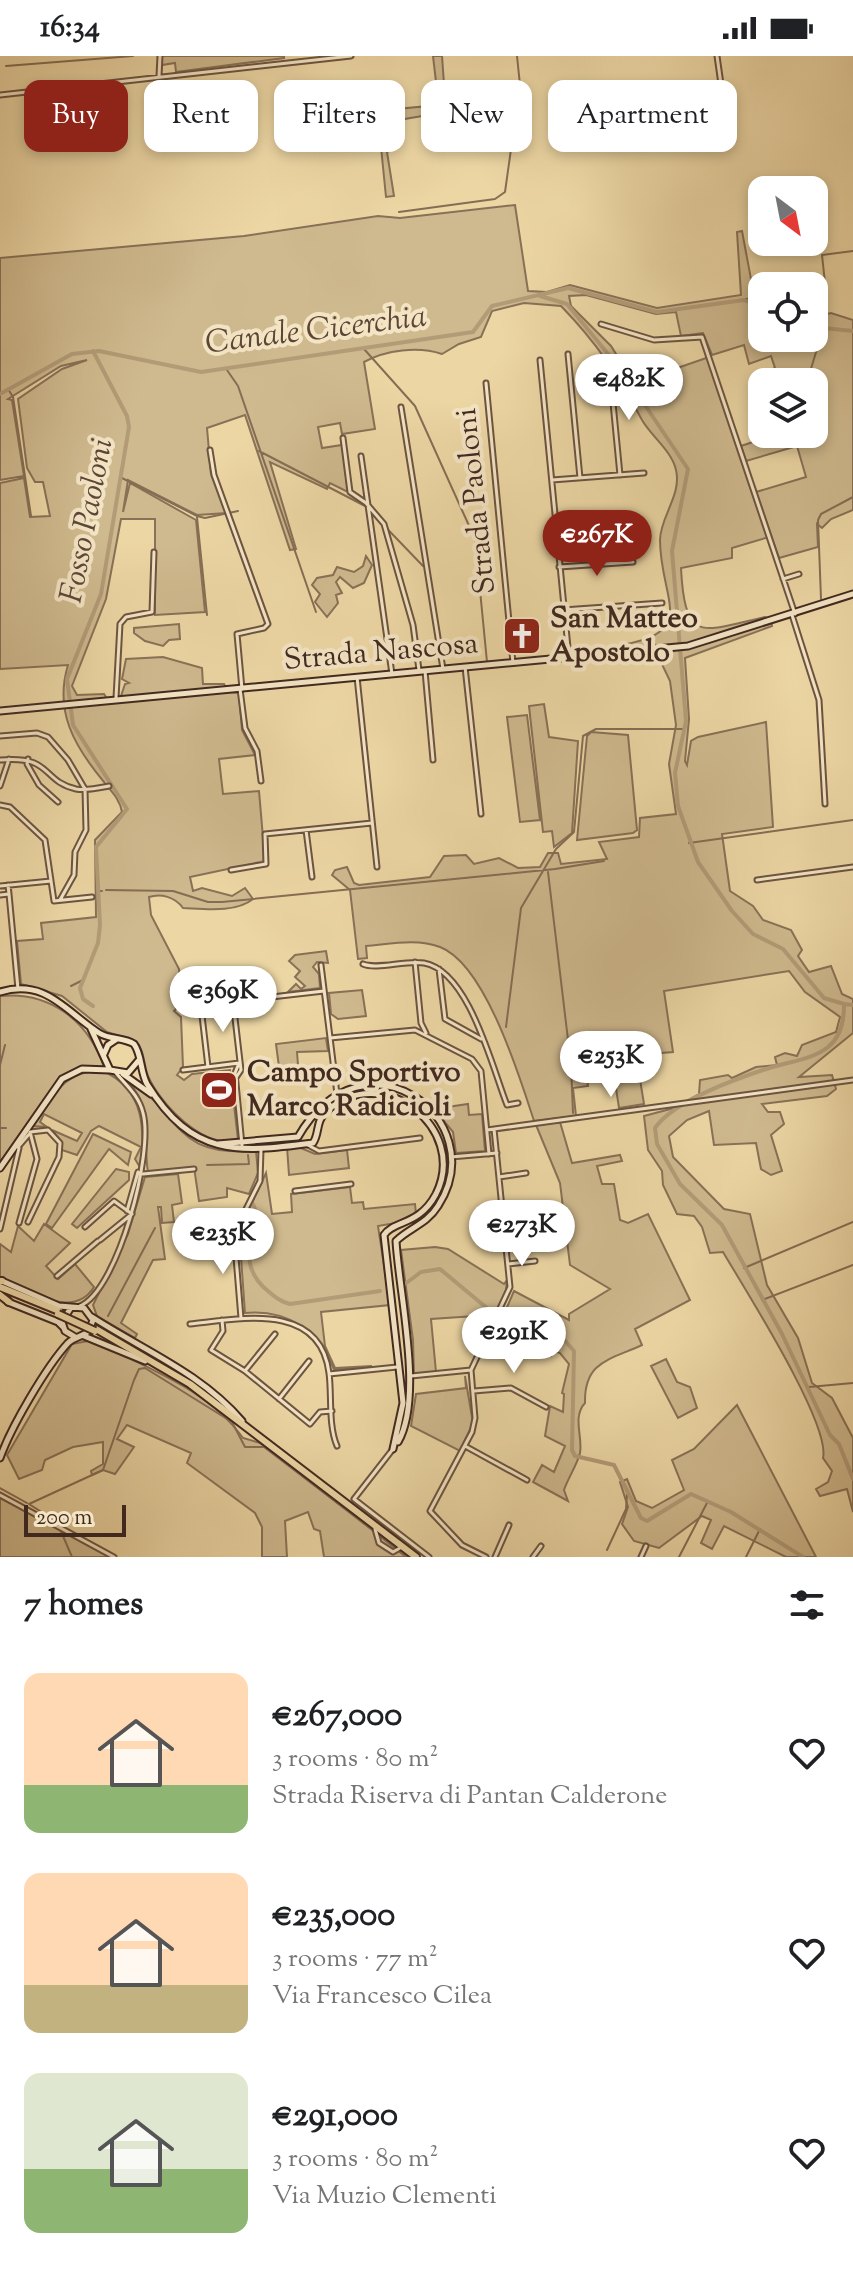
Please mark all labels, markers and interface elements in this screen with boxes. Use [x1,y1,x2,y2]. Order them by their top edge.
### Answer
text: 16:34 [40,7,100,50]
chip: Buy [24,80,128,152]
chip: Rent [144,80,258,152]
chip: Filters [274,80,405,152]
chip: New [421,80,532,152]
chip: Apartment [548,80,737,152]
north arrow [748,176,828,256]
map controls [748,176,828,448]
button: locate [748,272,828,352]
water label: Canale Cicerchia [203,295,429,367]
pin: €482K [573,354,685,422]
text: €482K [593,361,665,398]
button: layers [748,368,828,448]
street label: Strada Paoloni [446,406,508,596]
water label: Fosso Paoloni [50,435,126,607]
pin: €267K [541,510,653,578]
text: €267K [561,517,633,554]
place label: San Matteo Apostolo [550,598,698,675]
church icon: San Matteo Apostolo [501,615,543,657]
street label: Strada Nascosa [282,623,480,683]
pin: €369K [167,966,279,1034]
text: €369K [188,973,258,1010]
pin: €253K [555,1031,667,1099]
text: €253K [578,1038,644,1075]
place label: Campo Sportivo Marco Radicioli [247,1052,461,1129]
sports icon: Campo Sportivo Marco Radicioli [198,1069,240,1111]
pin: €273K [466,1200,578,1268]
text: €273K [487,1207,557,1244]
pin: €235K [167,1208,279,1276]
text: €235K [190,1215,256,1252]
pin: €291K [458,1307,570,1375]
text: €291K [480,1314,548,1351]
scale bar [24,1501,126,1537]
text: 200 m [36,1503,92,1535]
text: 7 homes [24,1581,143,1630]
icon: filters [785,1583,829,1627]
text: €267,000 [272,1692,402,1741]
icon: home [88,1705,184,1801]
icon: heart [785,1731,829,1775]
text: 3 rooms · 80 m² [272,1741,438,1778]
text: Strada Riserva di Pantan Calderone [272,1778,667,1815]
text: €235,000 [272,1892,395,1941]
icon: home [88,1905,184,2001]
icon: heart [785,1931,829,1975]
text: 3 rooms · 77 m² [272,1941,437,1978]
text: Via Francesco Cilea [272,1978,492,2015]
text: €291,000 [272,2092,398,2141]
icon: home [88,2105,184,2201]
icon: heart [785,2131,829,2175]
text: 3 rooms · 80 m² [272,2141,438,2178]
text: Via Muzio Clementi [272,2178,497,2215]

